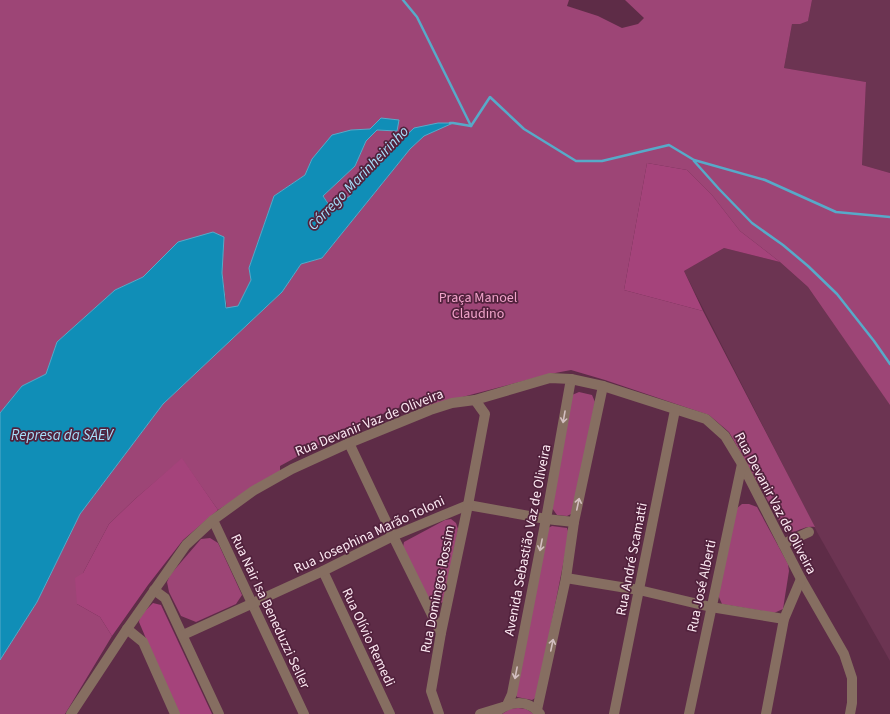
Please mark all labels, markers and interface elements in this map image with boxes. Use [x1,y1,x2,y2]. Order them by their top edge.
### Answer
water label: Córrego Marinheirinho [303,121,414,235]
park label: Praça Manoel Claudino [439,288,518,324]
street label: Rua Devanir Vaz de Oliveira [292,384,446,462]
one-way arrow [560,410,568,423]
water label: Represa da SAEV [11,425,115,446]
street label: Rua Devanir Vaz de Oliveira [729,429,821,578]
street label: Avenida Sebastião Vaz de Oliveira [500,443,556,638]
street label: Rua Josephina Marão Toloni [291,491,448,579]
one-way arrow [575,497,583,510]
street label: Rua André Scamatti [611,501,653,617]
street label: Rua Domingos Rossim [416,524,460,655]
street label: Rua Nair Isa Beneduzzi Seller [225,531,315,692]
one-way arrow [536,538,544,551]
street label: Rua José Alberti [682,538,722,634]
street label: Rua Olívio Remedi [336,585,400,690]
one-way arrow [548,639,556,652]
one-way arrow [512,666,520,679]

